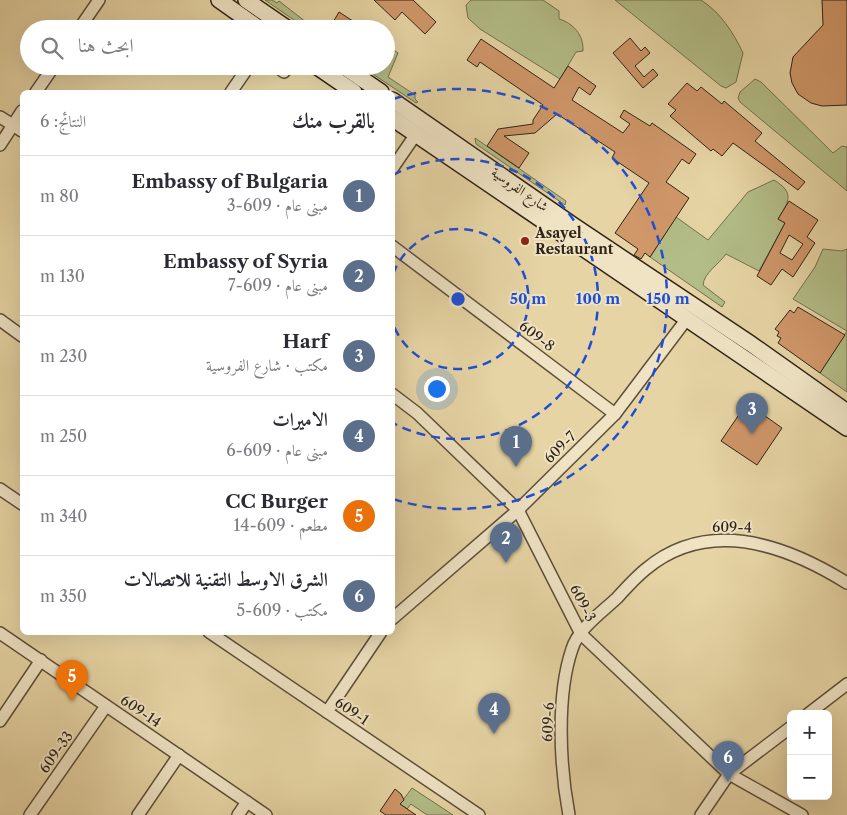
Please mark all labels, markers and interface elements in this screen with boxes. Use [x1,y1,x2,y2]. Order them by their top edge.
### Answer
search box [20,20,395,75]
icon: search [38,34,66,62]
text: ابحث هنا [78,34,134,57]
text: بالقرب منك [292,108,375,133]
text: النتائج: 6 [40,111,86,131]
street label: شارع الفروسية [486,163,552,218]
text: Embassy of Bulgaria [131,170,328,193]
text: 80 m [40,186,79,206]
text: 1 [355,186,363,206]
text: مبنى عام · 609-3 [227,195,328,215]
place label: Asayel Restaurant [534,224,614,258]
marker: Asayel Restaurant [519,235,531,247]
text: Embassy of Syria [163,250,328,273]
text: 130 m [40,266,85,286]
text: 2 [354,266,364,286]
text: مبنى عام · 609-7 [228,275,328,295]
text: 50 m [510,289,546,308]
text: 100 m [576,289,620,308]
text: 150 m [646,289,690,308]
centre of rings [449,290,467,308]
street label: 609-8 [516,317,558,355]
text: Harf [283,330,328,353]
text: 230 m [40,346,87,366]
text: 3 [354,346,364,366]
text: مكتب · شارع الفروسية [206,355,328,375]
your location [424,376,450,402]
pin: 3 [736,393,768,434]
text: الاميرات [272,408,328,431]
text: 250 m [40,426,87,446]
text: 4 [354,426,364,446]
pin: 1 [500,426,532,467]
street label: 609-7 [540,427,580,467]
text: مبنى عام · 609-6 [226,440,328,460]
text: CC Burger [225,490,328,513]
text: 340 m [40,506,87,526]
text: 5 [355,506,363,526]
text: مطعم · 609-14 [234,515,328,535]
street label: 609-4 [712,518,752,536]
pin: 2 [490,522,522,563]
text: الشرق الاوسط التقنية للاتصالات [124,568,328,591]
street label: 609-3 [566,581,600,625]
text: 350 m [40,586,87,606]
text: 6 [354,586,364,606]
text: مكتب · 609-5 [236,600,328,620]
pin: 5 [56,660,88,701]
street label: 609-14 [117,691,165,731]
street label: 609-1 [331,693,373,729]
pin: 4 [478,693,510,734]
street label: 609-6 [538,702,558,742]
map controls [787,710,832,800]
button: + [787,710,832,755]
street label: 609-33 [35,728,77,776]
pin: 6 [712,741,744,782]
button: − [787,755,832,800]

